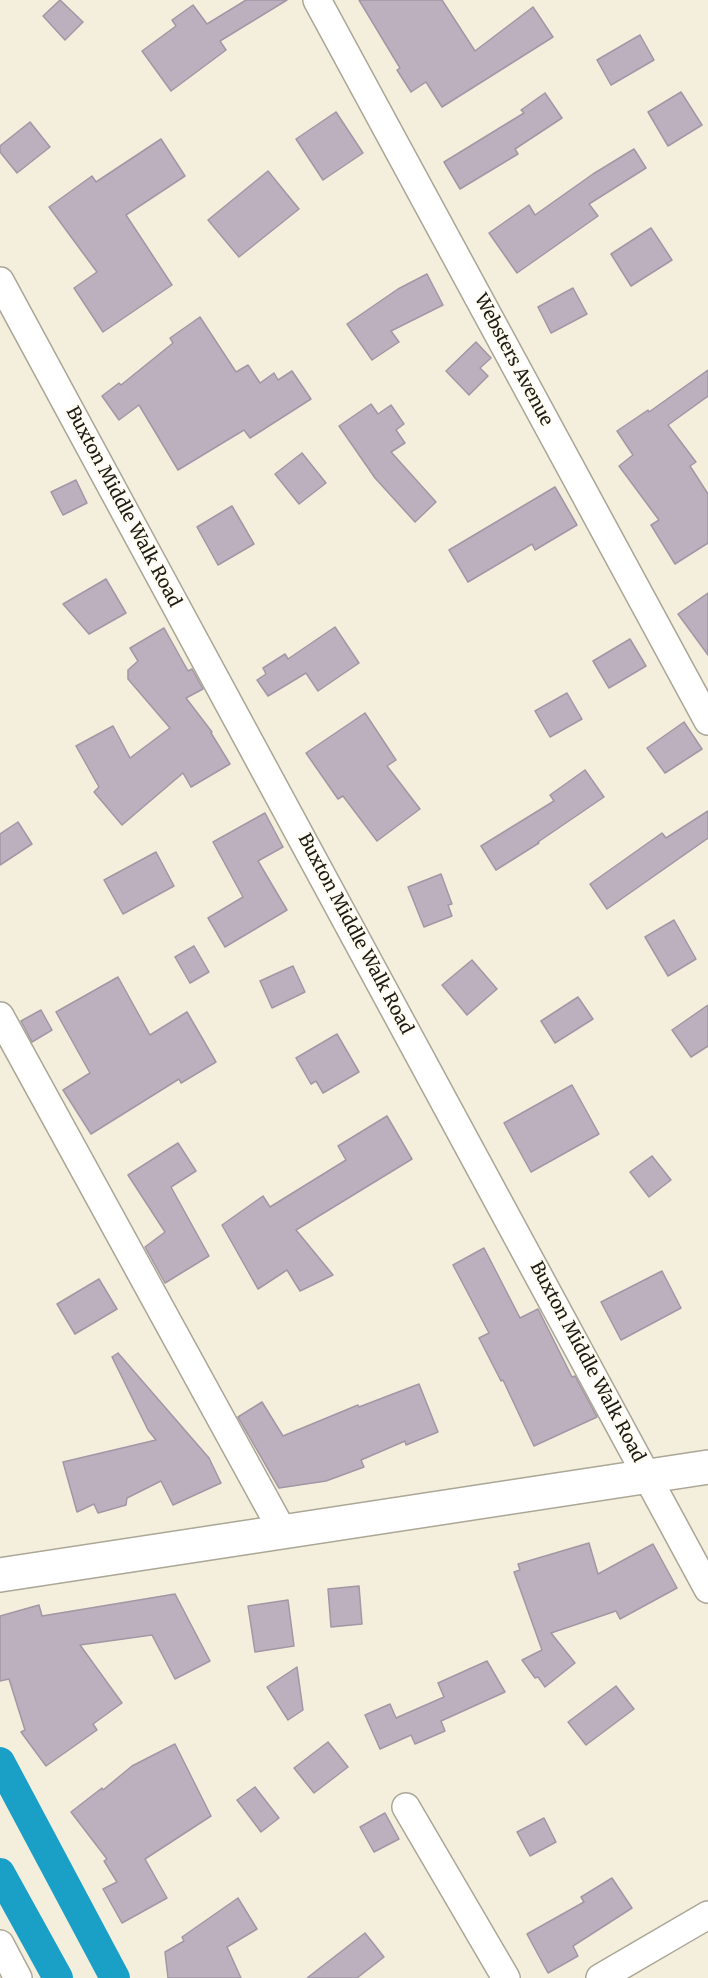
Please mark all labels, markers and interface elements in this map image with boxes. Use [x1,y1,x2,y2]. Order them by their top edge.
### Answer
street label: Websters Avenue [469,290,557,430]
street label: Buxton Middle Walk Road [61,403,185,611]
street label: Buxton Middle Walk Road [293,830,417,1038]
street label: Buxton Middle Walk Road [525,1258,649,1466]

